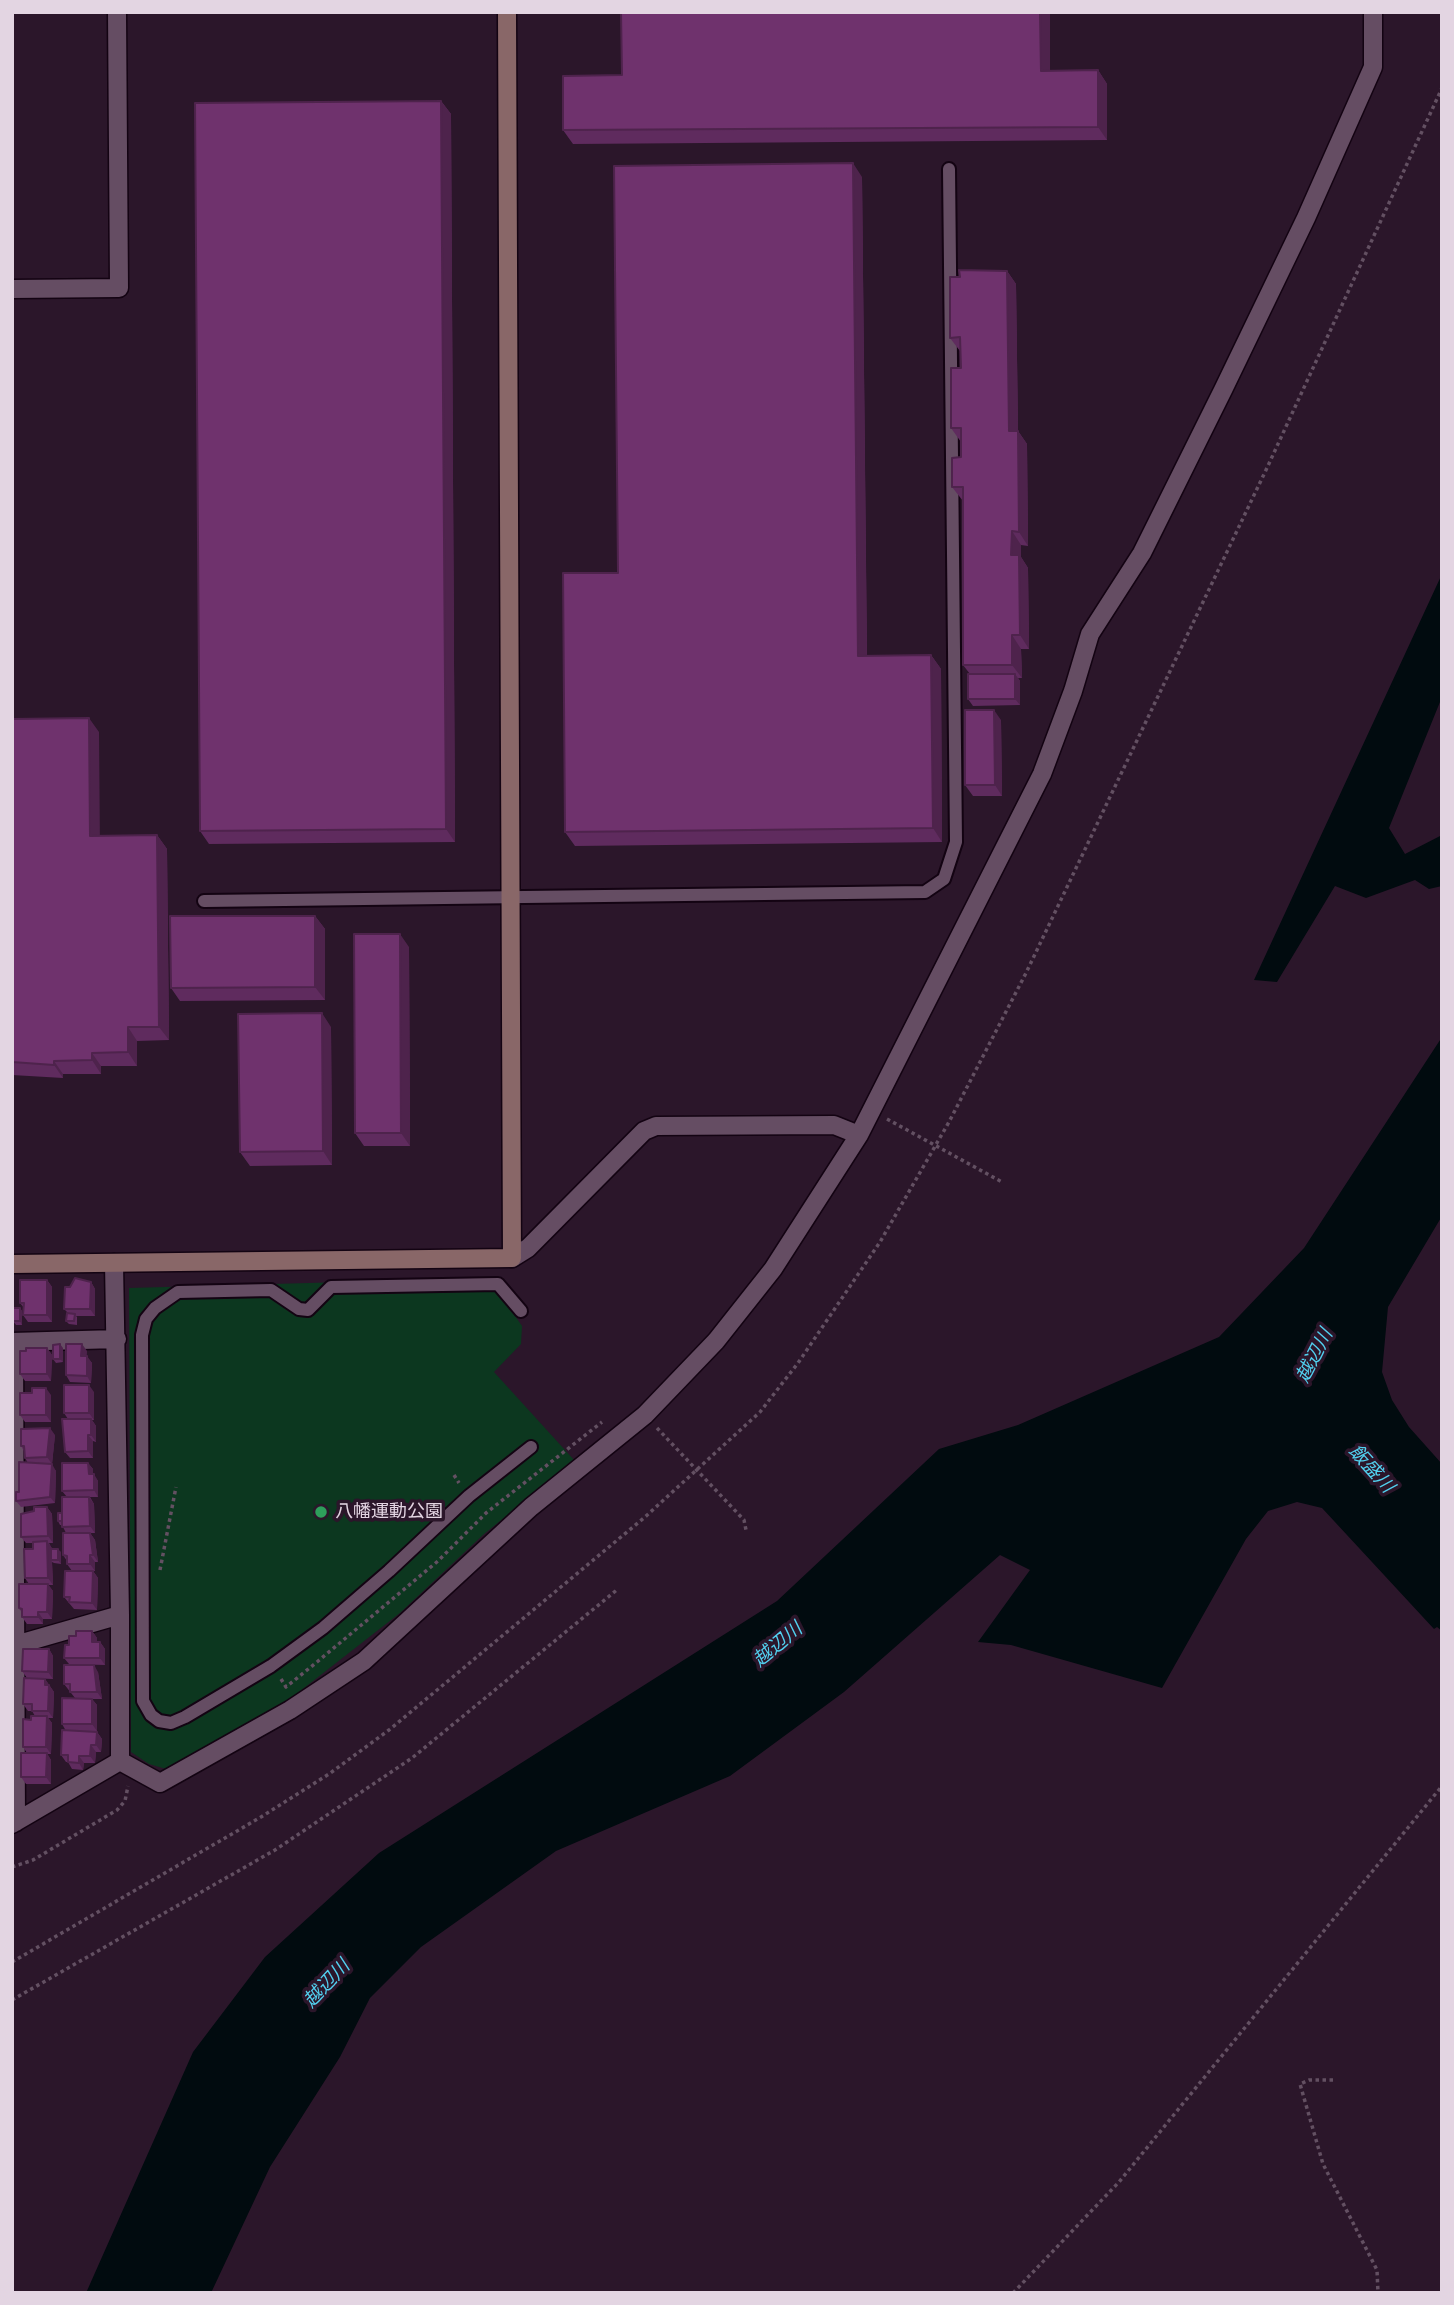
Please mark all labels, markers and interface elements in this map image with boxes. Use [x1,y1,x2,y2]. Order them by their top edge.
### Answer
water label: 越辺川 [1292,1325,1338,1387]
water label: 飯盛川 [1343,1440,1399,1498]
place label: 八幡運動公園 [335,1501,443,1523]
marker: 八幡運動公園 [313,1504,329,1520]
water label: 越辺川 [749,1618,807,1672]
water label: 越辺川 [299,1955,355,2013]

